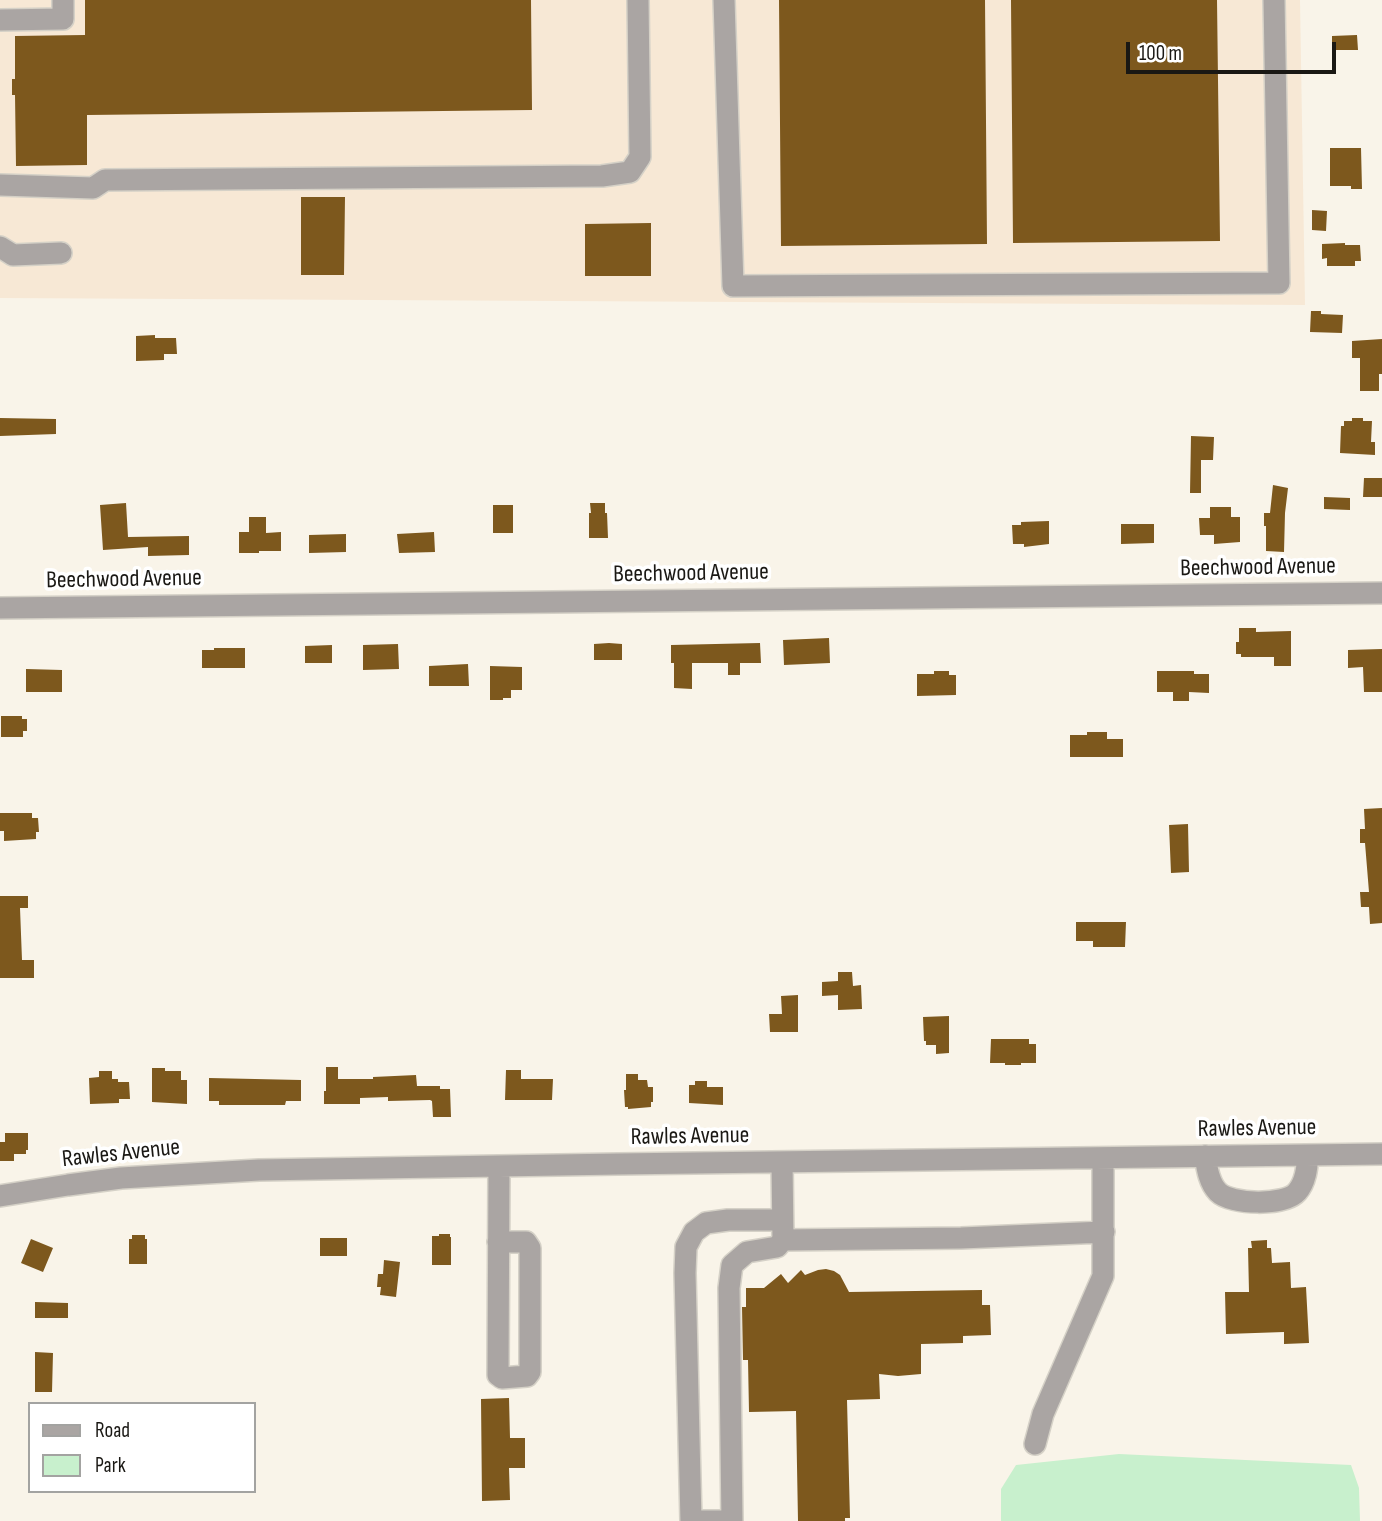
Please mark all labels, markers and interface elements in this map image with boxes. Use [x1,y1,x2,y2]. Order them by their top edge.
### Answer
scale bar [1130,28,1340,72]
text: 100 m [1139,41,1182,66]
street label: Beechwood Avenue [1180,552,1336,584]
street label: Beechwood Avenue [613,558,769,590]
street label: Beechwood Avenue [46,564,202,596]
street label: Rawles Avenue [1197,1114,1317,1144]
street label: Rawles Avenue [630,1122,750,1152]
street label: Rawles Avenue [61,1133,181,1175]
legend [28,1402,256,1493]
text: Road [95,1418,130,1443]
text: Park [95,1453,126,1478]

